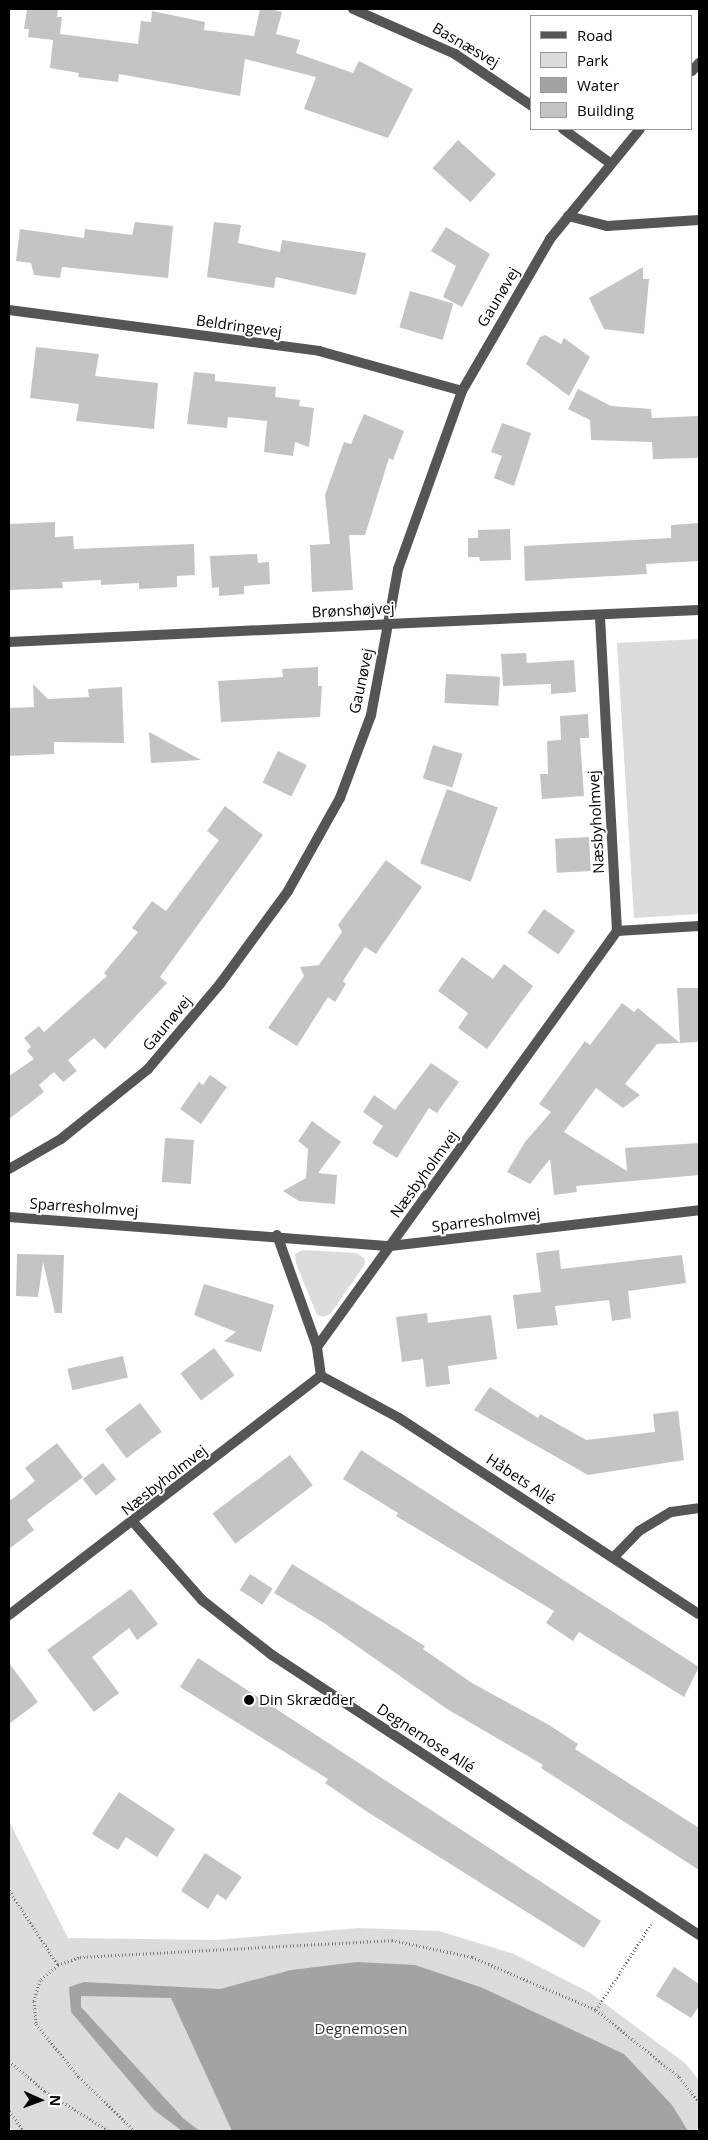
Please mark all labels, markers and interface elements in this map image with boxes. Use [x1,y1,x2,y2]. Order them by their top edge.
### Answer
legend [530,15,693,130]
street label: Basnæsvej [429,19,503,71]
text: Road [577,25,613,45]
text: Park [577,50,608,70]
text: Water [577,75,619,95]
text: Building [577,100,634,120]
street label: Gaunøvej [473,264,523,330]
street label: Beldringevej [195,311,283,341]
street label: Brønshøjvej [311,599,395,621]
street label: Gaunøvej [345,647,377,715]
street label: Næsbyholmvej [584,770,608,874]
street label: Gaunøvej [139,992,195,1054]
street label: Næsbyholmvej [386,1127,462,1221]
street label: Sparresholmvej [29,1194,139,1220]
street label: Sparresholmvej [431,1204,541,1236]
street label: Næsbyholmvej [118,1441,210,1519]
street label: Håbets Allé [483,1450,559,1508]
place label: Din Skrædder [259,1691,355,1709]
marker: Din Skrædder [243,1694,255,1706]
street label: Degnemose Allé [374,1700,478,1776]
park label: Degnemosen [315,2020,407,2038]
north arrow [15,2075,65,2125]
text: N [46,2095,65,2107]

